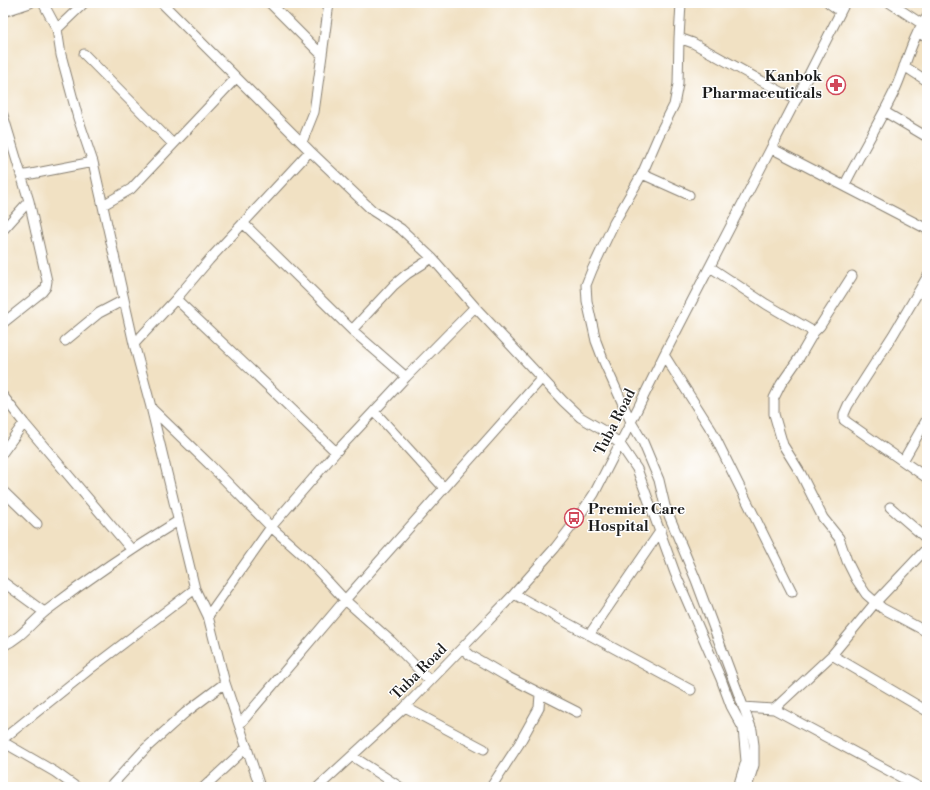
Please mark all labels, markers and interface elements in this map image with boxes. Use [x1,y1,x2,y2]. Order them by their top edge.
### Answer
place label: Kanbok Pharmaceuticals [702,67,823,103]
pharmacy icon: Kanbok Pharmaceuticals [825,74,847,96]
street label: Tuba Road [590,385,640,458]
place label: Premier Care Hospital [588,500,685,536]
bus stop icon: Premier Care Hospital [563,507,585,529]
street label: Tuba Road [387,640,451,704]

